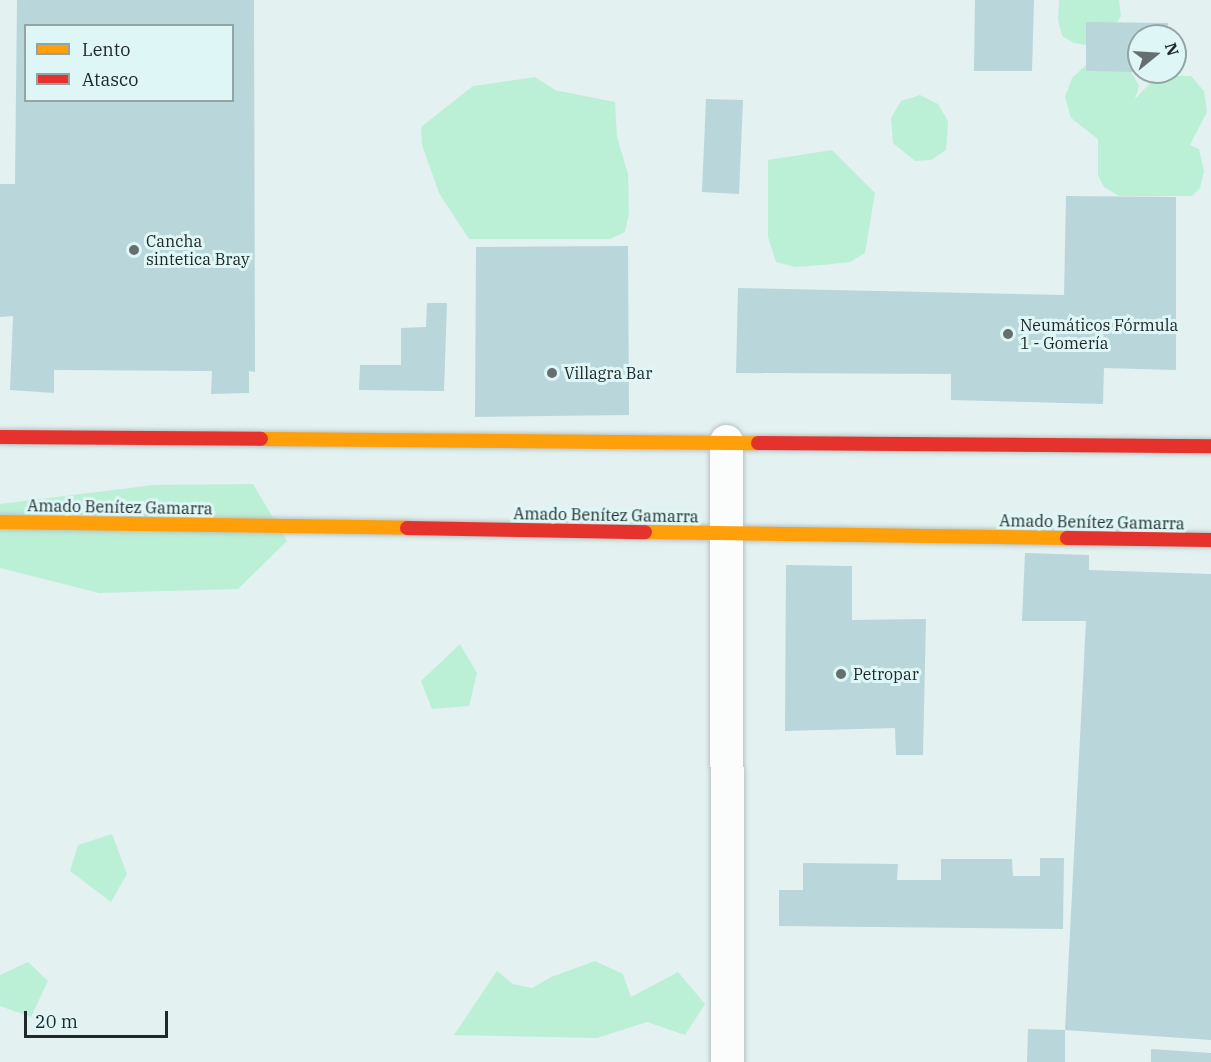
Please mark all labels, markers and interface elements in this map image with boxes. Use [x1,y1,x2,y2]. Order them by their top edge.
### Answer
legend [24,24,234,102]
north arrow [1127,24,1187,84]
text: Lento [82,38,130,61]
text: N [1161,40,1184,58]
text: Atasco [82,68,138,91]
place label: Cancha sintetica Bray [146,231,250,269]
marker: Cancha sintetica Bray [127,243,141,257]
place label: Neumáticos Fórmula 1 - Gomería [1020,315,1178,353]
marker: Neumáticos Fórmula 1 - Gomería [1001,327,1015,341]
place label: Villagra Bar [564,363,652,383]
marker: Villagra Bar [545,366,559,380]
street label: Amado Benítez Gamarra [27,496,213,518]
street label: Amado Benítez Gamarra [513,504,699,526]
street label: Amado Benítez Gamarra [999,511,1185,533]
place label: Petropar [853,664,919,684]
marker: Petropar [834,667,848,681]
scale bar [27,999,171,1037]
text: 20 m [35,1010,78,1033]

